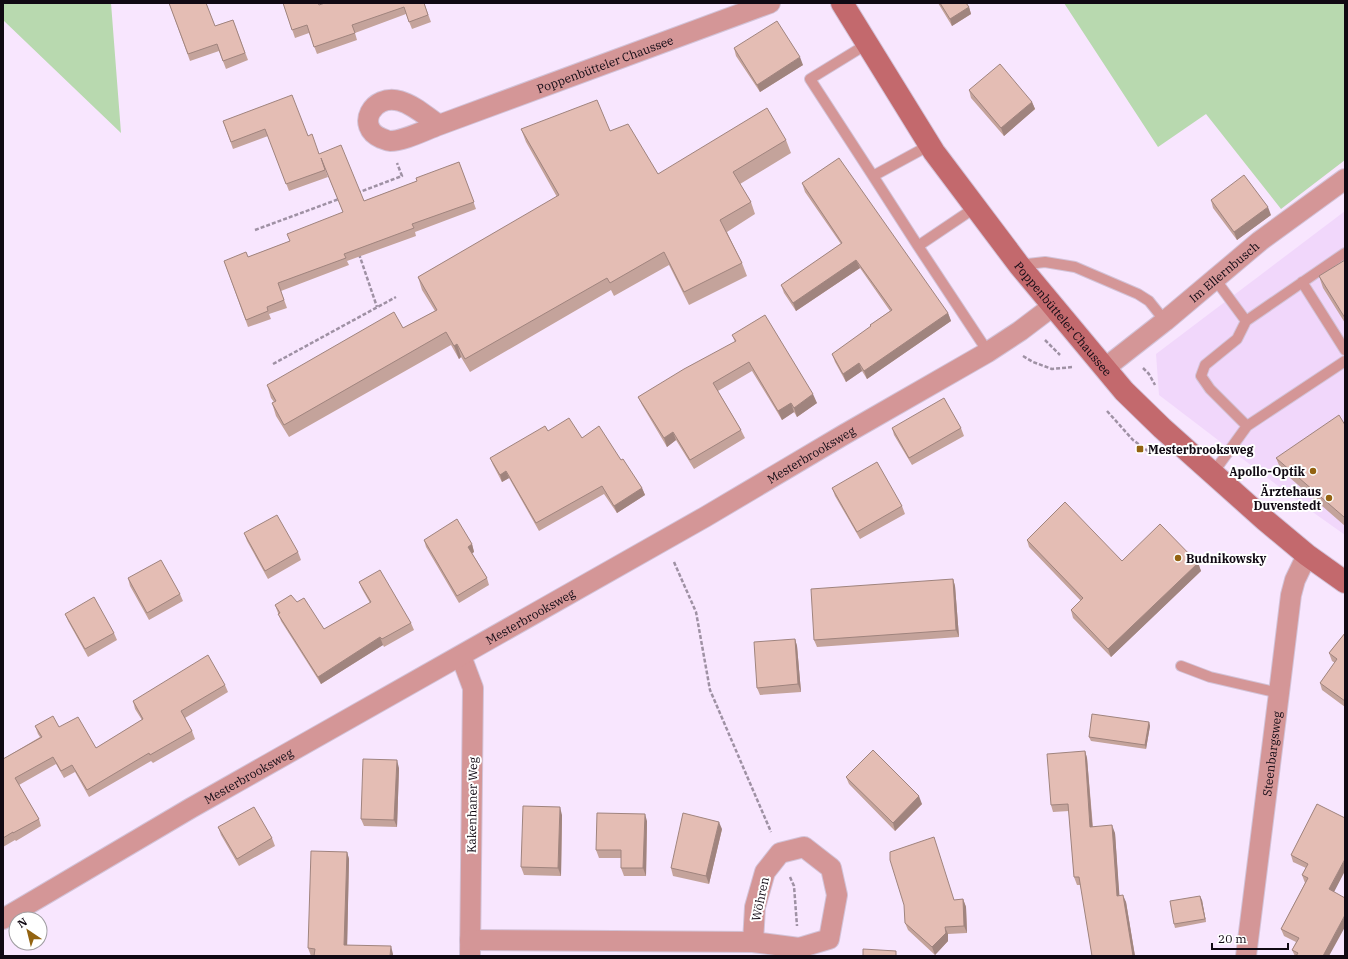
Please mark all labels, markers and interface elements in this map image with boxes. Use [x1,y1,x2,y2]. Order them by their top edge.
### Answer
street label: Poppenbütteler Chaussee [534,32,675,96]
street label: Im Ellernbusch [1186,237,1262,305]
street label: Poppenbütteler Chaussee [1012,258,1115,379]
street label: Mesterbrooksweg [764,422,858,486]
place label: Mesterbrooksweg [1148,442,1254,457]
marker: Mesterbrooksweg [1135,444,1145,454]
place label: Apollo-Optik [1229,464,1306,479]
marker: Apollo-Optik [1308,466,1318,476]
place label: Ärztehaus Duvenstedt [1253,484,1322,513]
marker: Ärztehaus Duvenstedt [1324,493,1334,503]
place label: Budnikowsky [1186,551,1267,566]
marker: Budnikowsky [1173,553,1183,563]
street label: Mesterbrooksweg [483,585,578,647]
street label: Steenbargsweg [1259,710,1284,797]
street label: Mesterbrooksweg [201,744,296,807]
street label: Kakenhaner Weg [464,756,480,853]
street label: Wöhren [748,875,772,922]
north arrow [8,911,48,951]
text: N [15,914,30,931]
scale bar [1212,925,1288,951]
text: 20 m [1218,931,1247,946]

